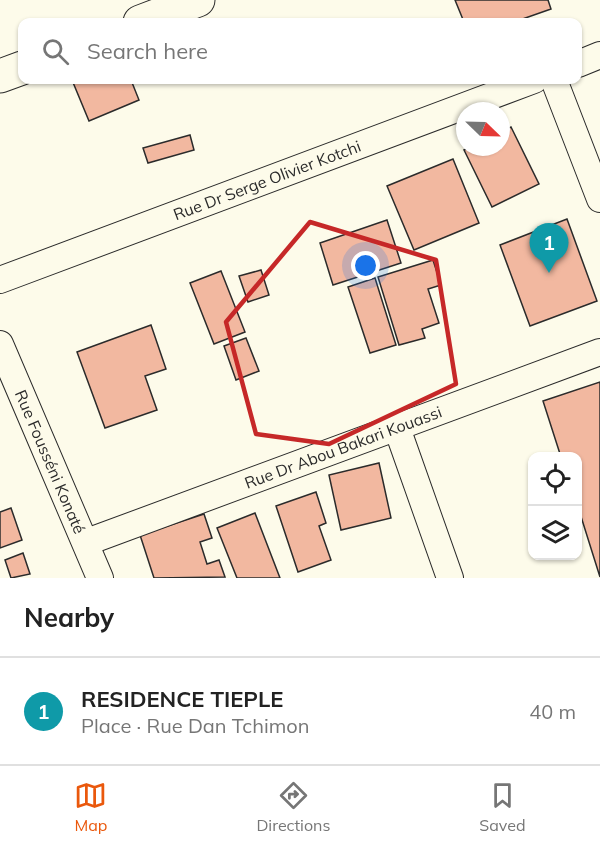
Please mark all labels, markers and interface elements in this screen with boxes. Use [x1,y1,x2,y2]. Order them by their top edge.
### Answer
search box [18,18,582,84]
icon: search [39,35,72,68]
text: Search here [87,37,208,65]
north arrow [456,102,510,156]
street label: Rue Dr Serge Olivier Kotchi [170,136,364,224]
pin: 1 [530,224,568,273]
your location [351,251,380,280]
street label: Rue Fousséni Konaté [11,387,90,537]
street label: Rue Dr Abou Bakari Kouassi [242,402,444,493]
map controls [528,452,582,560]
button: locate [528,452,582,506]
button: layers [528,506,582,560]
text: Nearby [24,601,114,634]
text: RESIDENCE TIEPLE [81,685,283,713]
text: 1 [38,699,50,724]
text: 40 m [529,699,576,724]
text: Place · Rue Dan Tchimon [81,713,309,738]
tab: Map [74,779,107,835]
tab: Directions [256,779,330,835]
tab: Saved [479,779,526,835]

